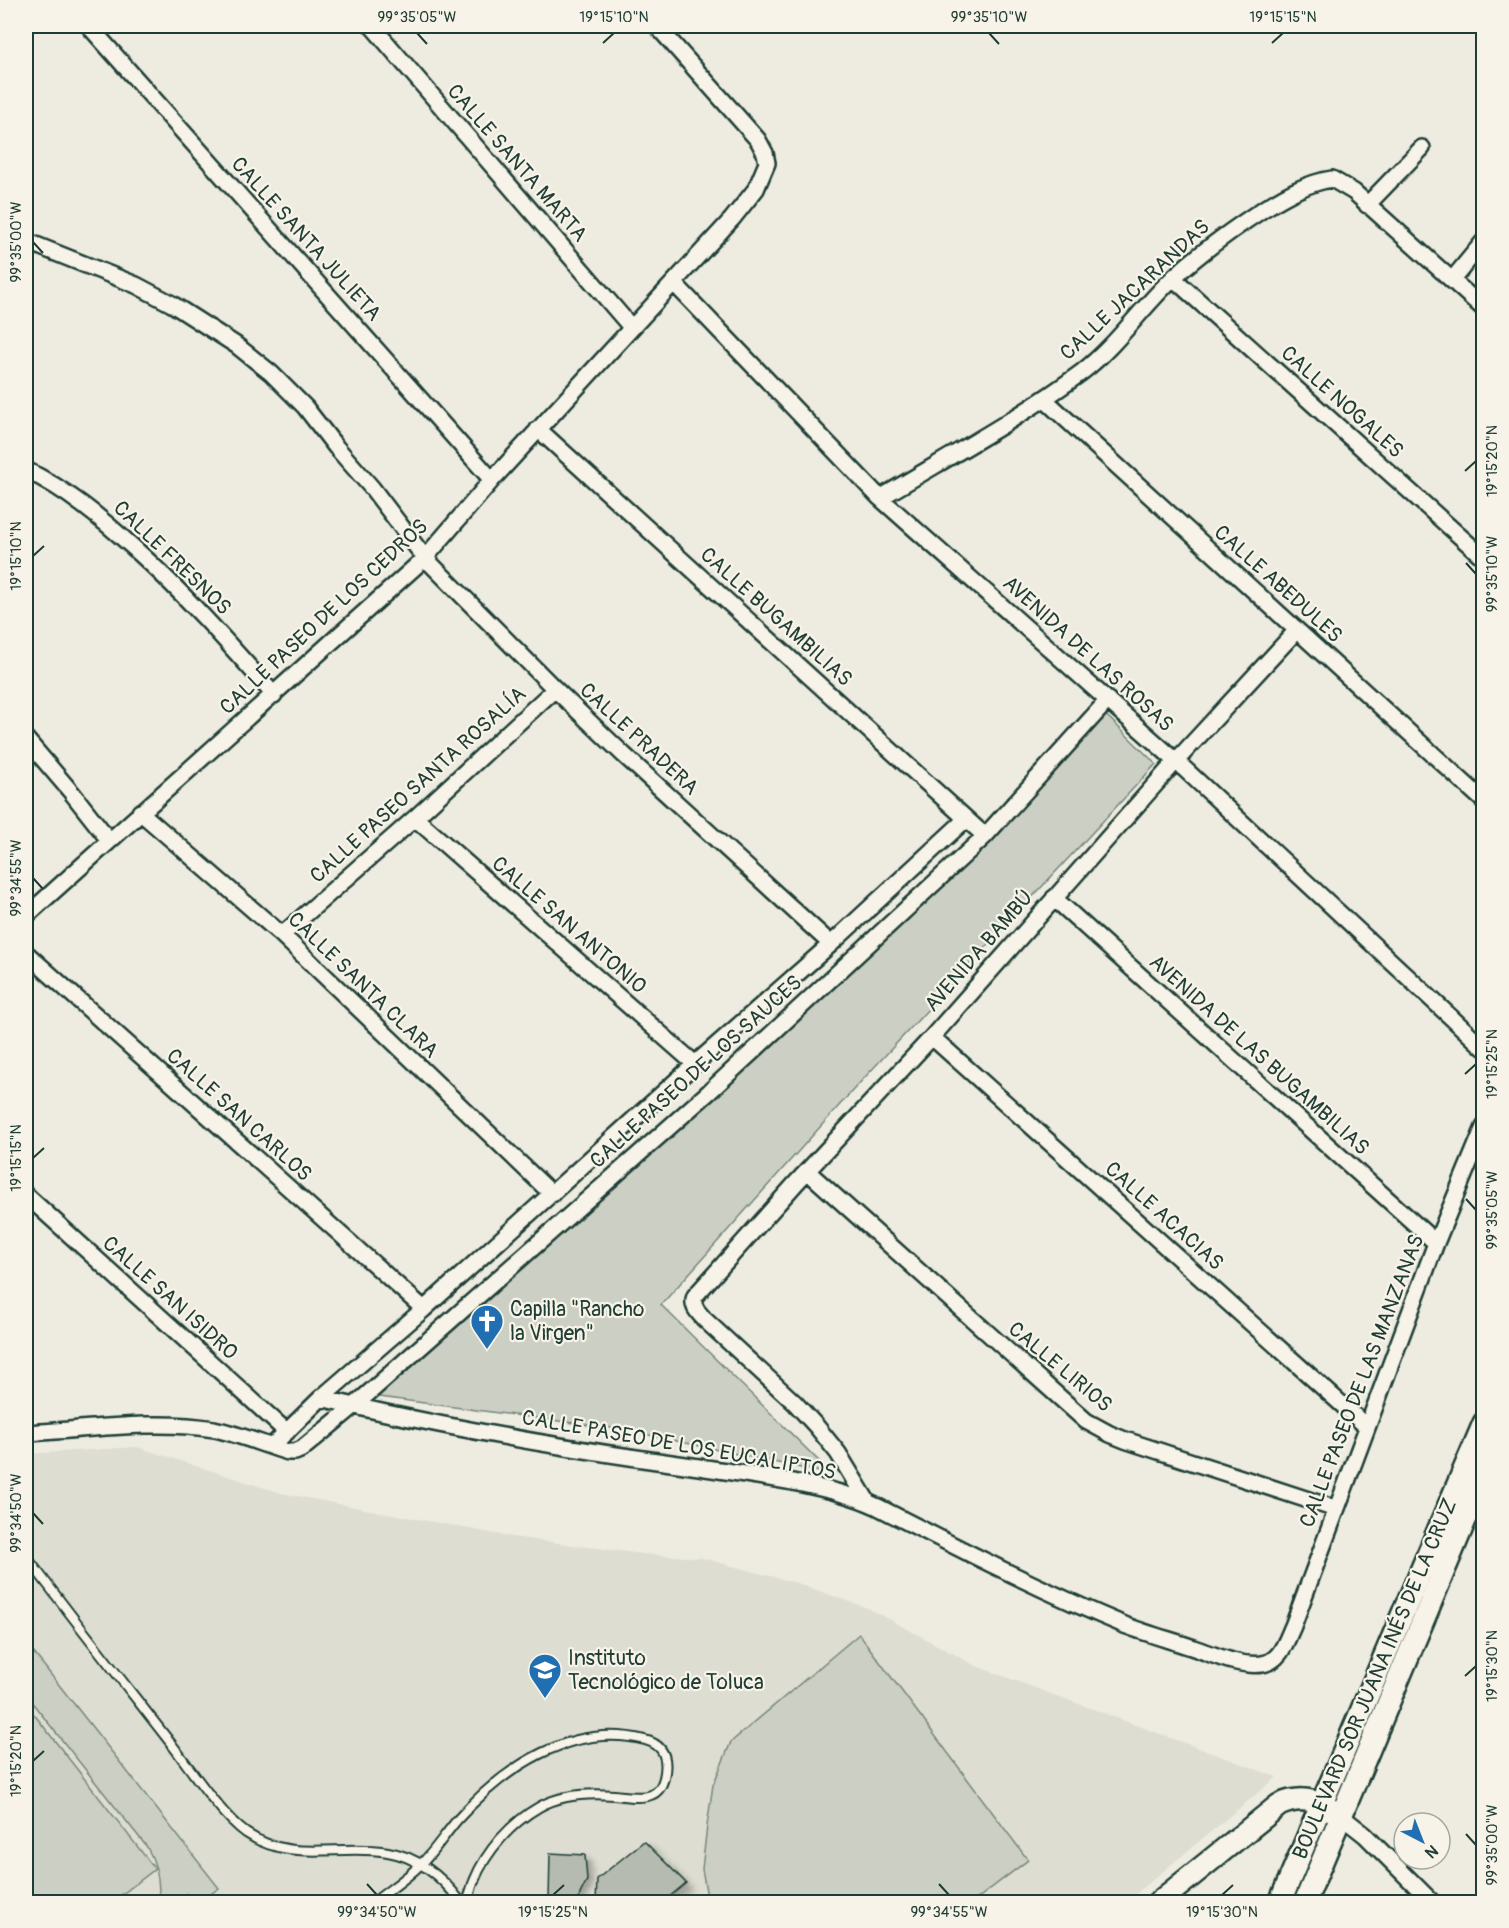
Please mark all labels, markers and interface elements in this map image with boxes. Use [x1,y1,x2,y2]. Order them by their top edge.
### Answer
text: 99°35'05"W [378,8,457,27]
text: 19°15'10"N [579,8,649,27]
text: 99°35'10"W [951,8,1027,27]
text: 19°15'15"N [1249,8,1317,27]
street label: CALLE SANTA MARTA [441,78,593,248]
street label: CALLE SANTA JULIETA [225,151,387,327]
text: 99°35'00"W [7,201,26,282]
street label: CALLE JACARANDAS [1054,214,1216,366]
street label: CALLE NOGALES [1275,340,1409,464]
text: 19°15'20"N [1483,425,1502,497]
street label: CALLE FRESNOS [107,495,237,621]
street label: CALLE PASEO DE LOS CEDROS [214,513,434,721]
street label: CALLE ABEDULES [1208,519,1348,649]
text: 19°15'10"N [7,521,26,591]
text: 99°35'10"W [1483,536,1502,612]
street label: CALLE BUGAMBILIAS [694,542,858,692]
street label: AVENIDA DE LAS ROSAS [997,570,1179,738]
street label: CALLE PRADERA [574,677,704,801]
street label: CALLE PASEO SANTA ROSALÍA [304,681,532,889]
text: 99°34'55"W [7,839,26,917]
street label: CALLE SAN ANTONIO [486,850,652,1000]
street label: AVENIDA BAMBÚ [919,884,1039,1018]
street label: CALLE SANTA CLARA [282,906,444,1064]
street label: AVENIDA DE LAS BUGAMBILIAS [1143,949,1375,1161]
street label: CALLE PASEO DE LOS SAUCES [584,970,808,1174]
text: 19°15'25"N [1483,1029,1502,1099]
street label: CALLE SAN CARLOS [161,1043,317,1187]
text: 19°15'15"N [7,1124,26,1192]
street label: CALLE ACACIAS [1099,1156,1229,1276]
text: 99°35'05"W [1483,1170,1502,1249]
street label: CALLE SAN ISIDRO [97,1230,243,1366]
street label: CALLE PASEO DE LAS MANZANAS [1294,1231,1430,1531]
place label: Capilla "Rancho la Virgen" [510,1296,644,1347]
church icon: Capilla "Rancho la Virgen" [469,1303,505,1350]
street label: CALLE LIRIOS [1003,1316,1117,1418]
street label: CALLE PASEO DE LOS EUCALIPTOS [520,1404,838,1486]
text: 99°34'50"W [7,1473,26,1553]
street label: BOULEVARD SOR JUANA INÉS DE LA CRUZ [1287,1495,1463,1863]
text: 19°15'30"N [1483,1630,1502,1702]
place label: Instituto Tecnológico de Toluca [568,1645,764,1696]
school or university icon: Instituto Tecnológico de Toluca [527,1652,563,1699]
text: 19°15'20"N [7,1725,26,1797]
text: 99°35'00"W [1483,1804,1502,1885]
north arrow [1392,1811,1452,1871]
text: 99°34'50"W [337,1903,417,1922]
text: 19°15'25"N [518,1903,588,1922]
text: 99°34'55"W [910,1903,988,1922]
text: 19°15'30"N [1186,1903,1258,1922]

